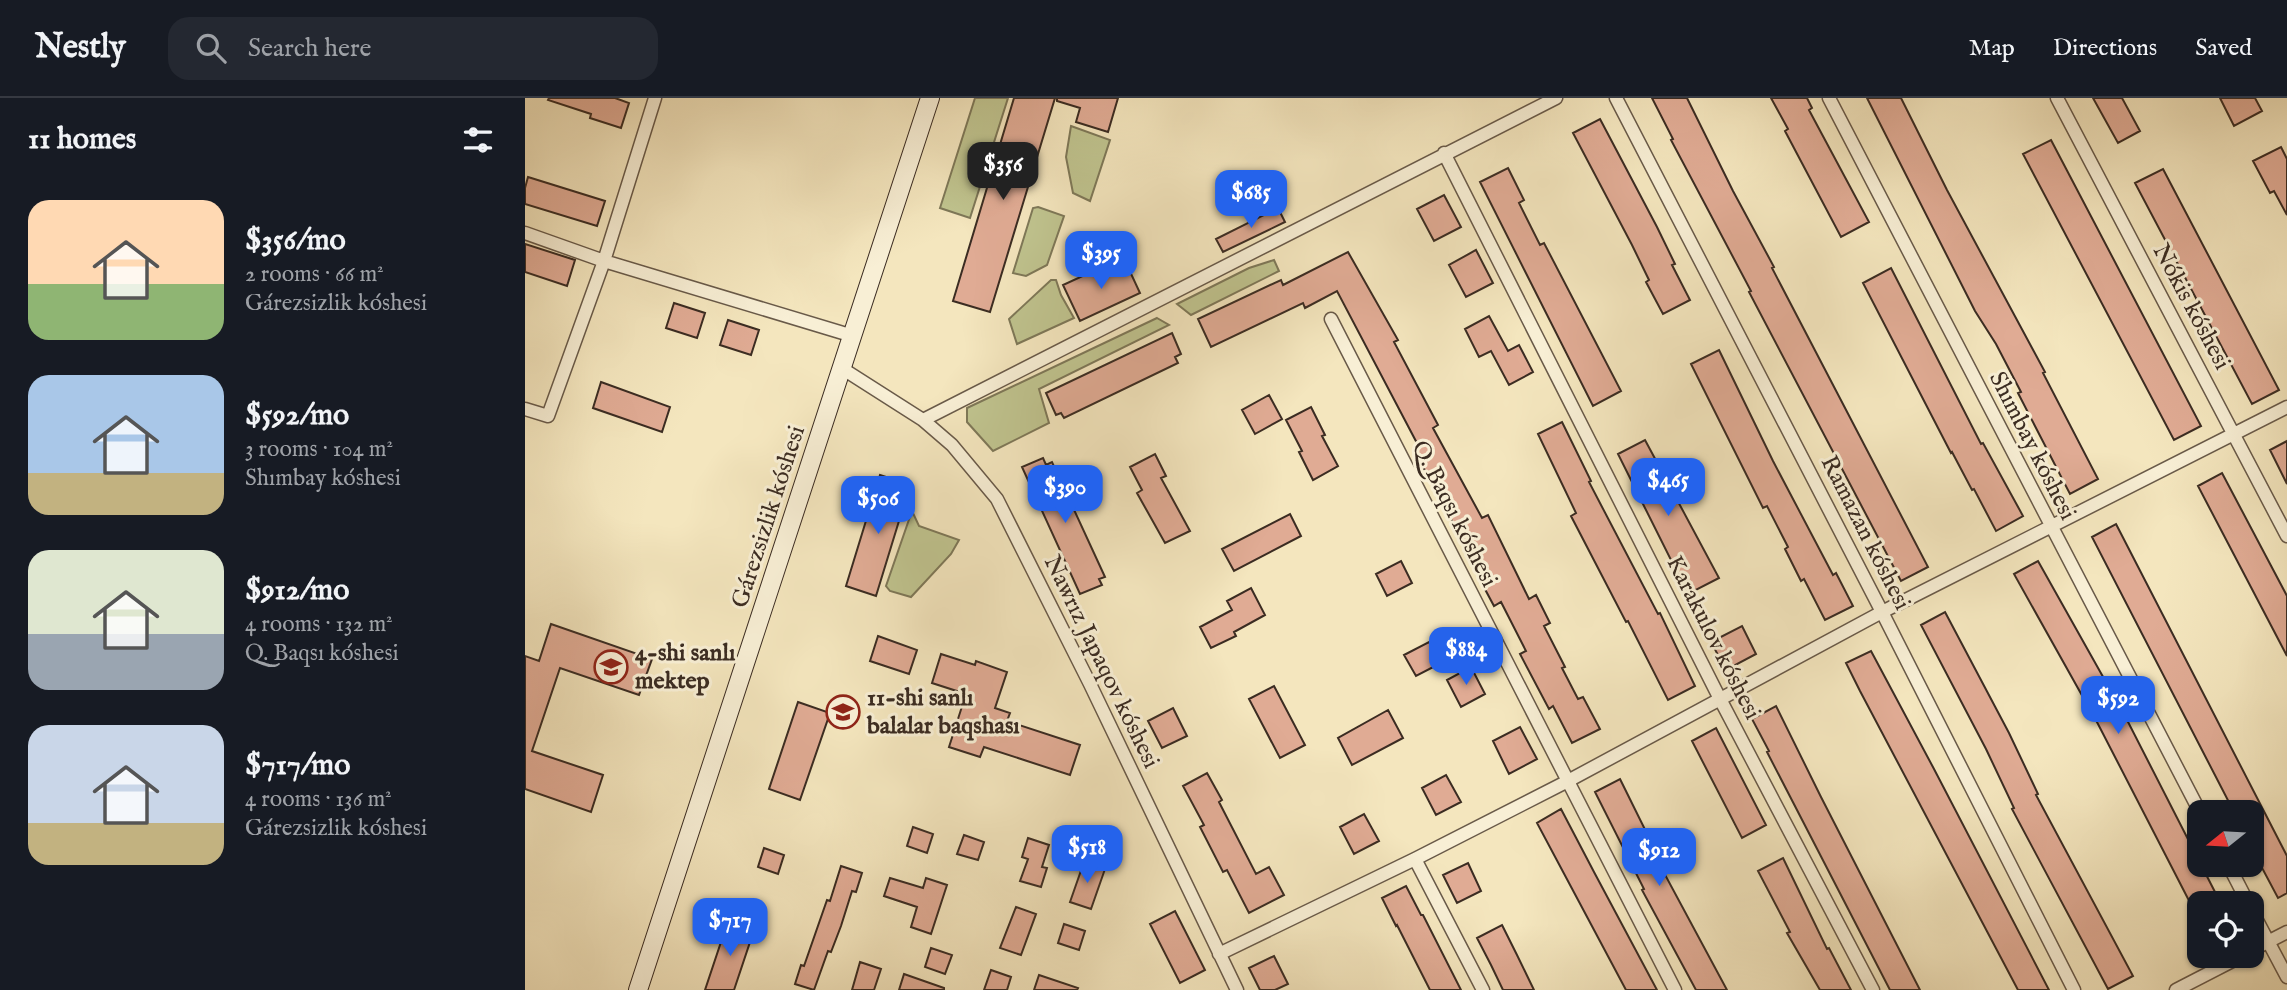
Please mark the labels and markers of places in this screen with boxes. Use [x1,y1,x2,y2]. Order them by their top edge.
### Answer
pin: $356 [962,142,1044,202]
pin: $685 [1210,170,1292,230]
pin: $395 [1060,232,1142,291]
pin: $465 [1627,458,1709,518]
pin: $390 [1024,466,1106,525]
pin: $506 [837,476,919,536]
pin: $884 [1425,628,1507,687]
place label: 4-shi sanlı mektep [635,638,736,697]
school or university icon: 4-shi sanlı mektep [592,648,630,686]
pin: $592 [2077,676,2159,736]
place label: 11-shi sanlı balalar baqshası [866,683,1020,742]
school or university icon: 11-shi sanlı balalar baqshası [824,693,862,731]
pin: $518 [1046,826,1128,885]
pin: $912 [1618,828,1700,888]
pin: $717 [689,898,771,958]

